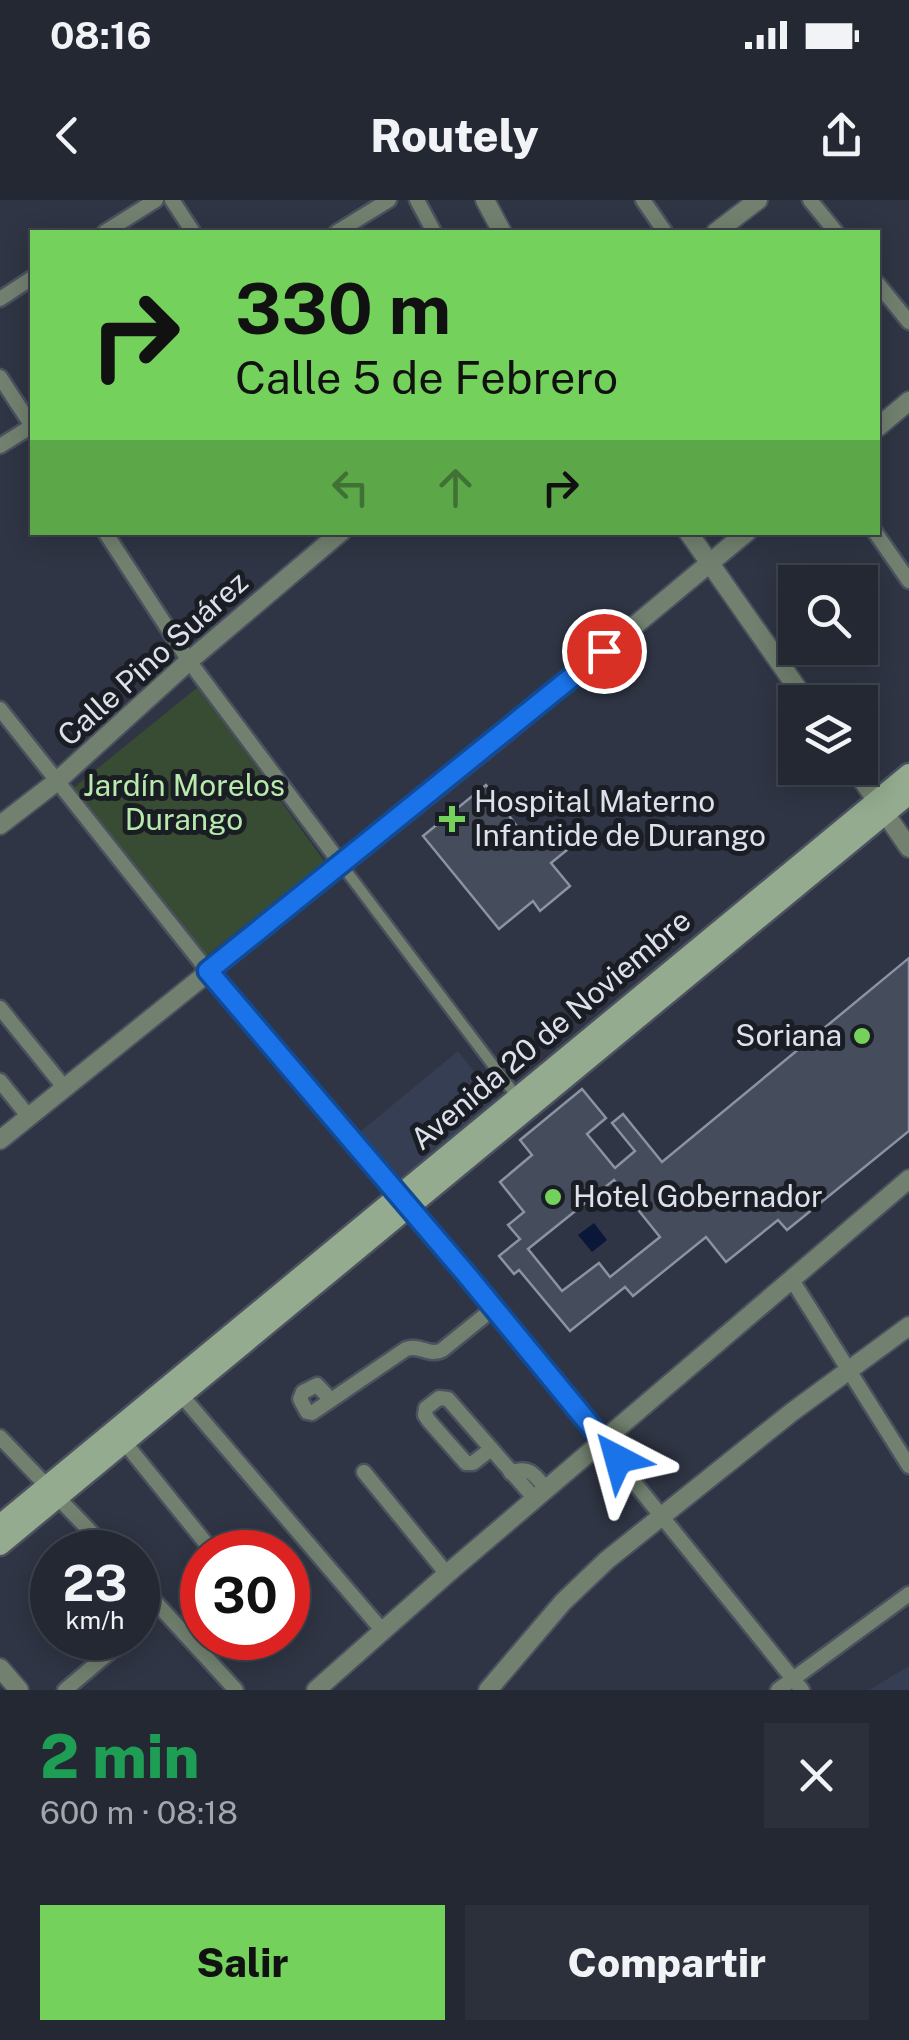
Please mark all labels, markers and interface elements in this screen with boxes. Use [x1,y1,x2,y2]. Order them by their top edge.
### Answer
text: 08:16 [50,13,151,58]
icon: back [40,108,95,163]
icon: share [814,108,869,163]
text: Routely [370,109,539,162]
text: 330 m [235,267,451,350]
icon: right [70,270,200,400]
text: Calle 5 de Febrero [235,351,618,404]
icon: left [323,460,378,515]
icon: ahead [428,460,483,515]
icon: right [533,460,588,515]
street label: Calle Pino Suárez [50,564,255,753]
map controls [778,565,878,785]
button: search [778,565,878,665]
pin [562,609,647,694]
icon: arrive [577,624,632,679]
button: layers [778,685,878,785]
park label: Jardín Morelos Durango [83,767,285,837]
place label: Hospital Materno Infantide de Durango [474,783,766,853]
marker: Hospital Materno Infantide de Durango [439,806,465,832]
street label: Avenida 20 de Noviembre [403,902,697,1157]
place label: Soriana [735,1017,842,1053]
marker: Soriana [851,1025,873,1047]
place label: Hotel Gobernador [573,1178,823,1214]
marker: Hotel Gobernador [542,1186,564,1208]
position arrow [566,1407,670,1511]
speed limit sign: 30 [180,1530,310,1660]
text: 23 [62,1553,128,1612]
text: km/h [66,1605,124,1635]
text: 2 min [40,1721,199,1792]
button: close [764,1723,869,1828]
text: 600 m · 08:18 [40,1794,238,1831]
button: Salir [40,1905,445,2020]
button: Compartir [465,1905,869,2020]

